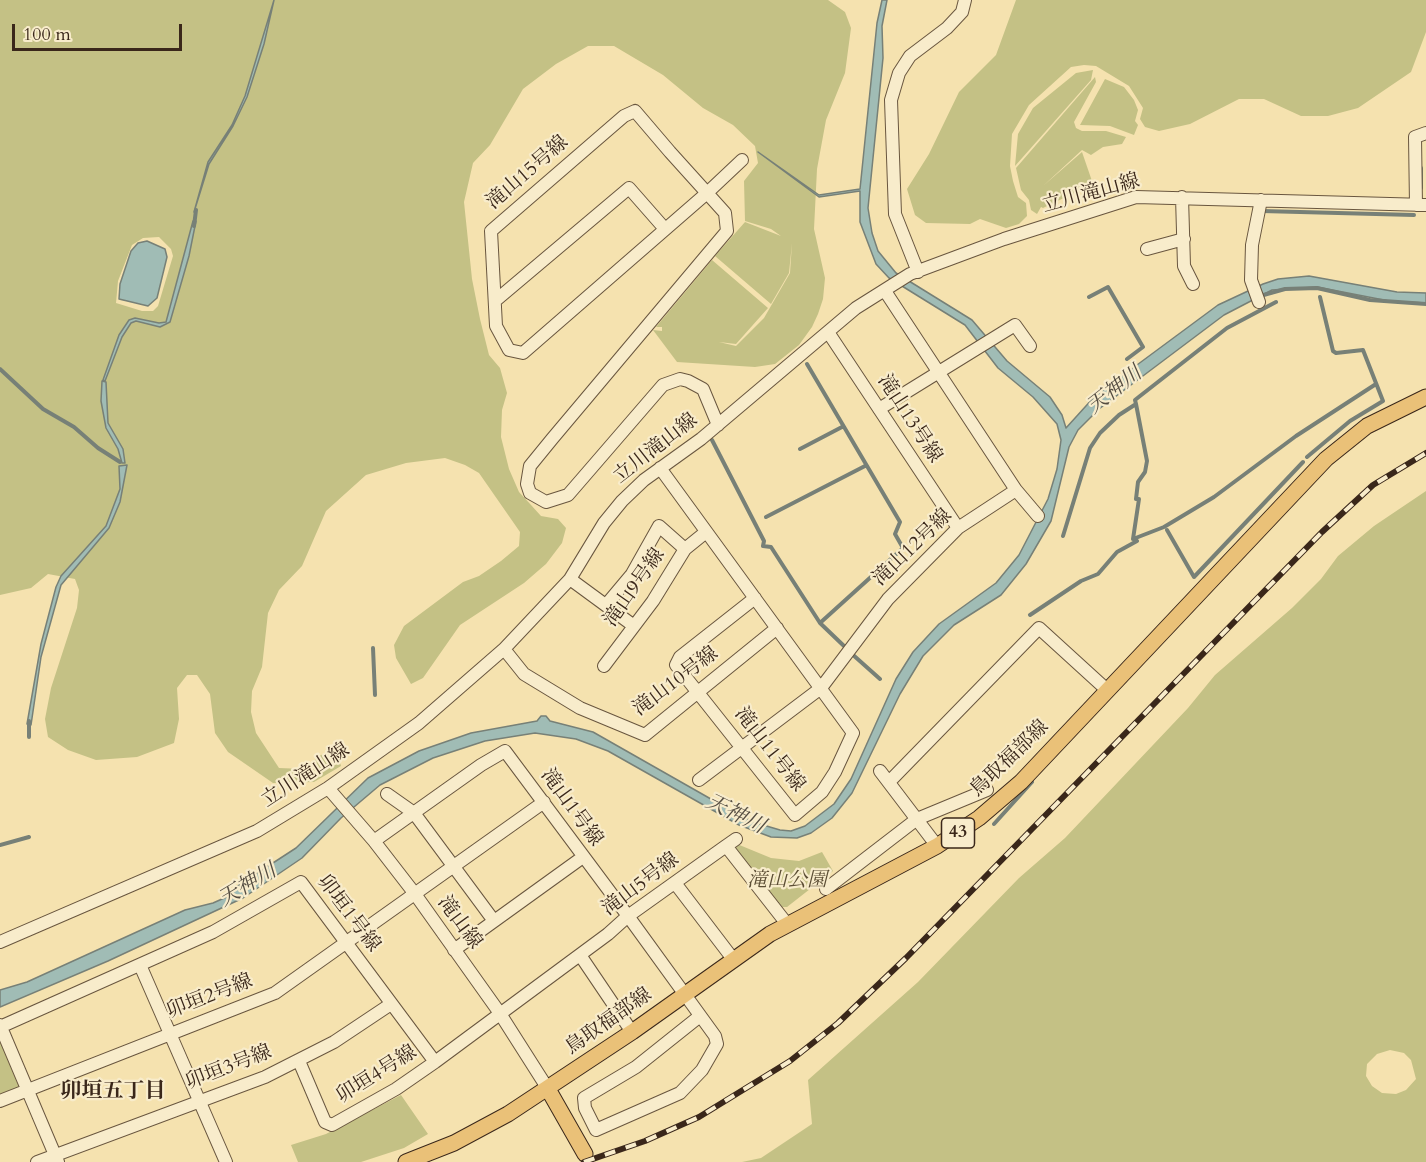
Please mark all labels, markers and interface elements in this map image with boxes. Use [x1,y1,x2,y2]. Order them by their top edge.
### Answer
scale bar [15,12,184,50]
text: 100 m [23,22,71,47]
street label: 滝山15号線 [482,131,574,215]
street label: 立川滝山線 [1040,169,1142,219]
water label: 天神川 [1082,362,1148,420]
street label: 滝山13号線 [872,370,946,468]
street label: 立川滝山線 [609,409,703,489]
street label: 滝山12号線 [869,504,957,592]
street label: 滝山9号線 [599,544,671,632]
street label: 滝山10号線 [629,642,723,722]
street label: 滝山11号線 [729,703,809,797]
street label: 鳥取福部線 [966,716,1054,802]
street label: 立川滝山線 [258,739,354,813]
street label: 滝山1号線 [535,764,607,852]
water label: 天神川 [701,790,769,840]
road number: 43 [942,818,974,848]
street label: 滝山5号線 [598,848,684,922]
water label: 天神川 [215,859,281,913]
park label: 滝山公園 [747,869,827,893]
street label: 卯垣1号線 [311,871,385,957]
street label: 滝山線 [432,892,486,954]
street label: 卯垣2号線 [164,970,256,1024]
street label: 鳥取福部線 [561,983,657,1061]
street label: 卯垣3号線 [183,1041,275,1095]
street label: 卯垣4号線 [332,1041,422,1109]
district label: 卯垣五丁目 [61,1079,165,1105]

